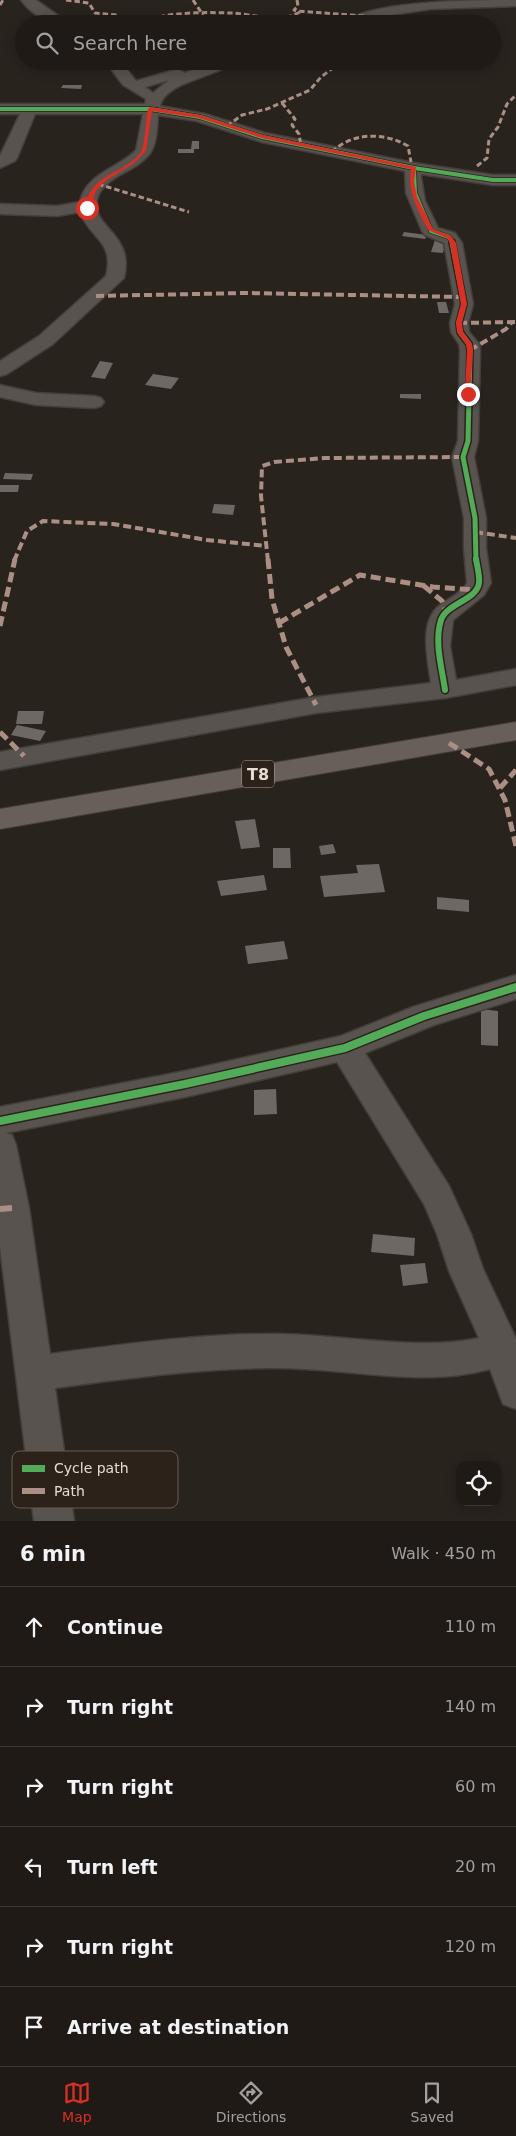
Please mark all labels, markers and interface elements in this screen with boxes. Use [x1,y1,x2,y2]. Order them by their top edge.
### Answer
search box [15,15,501,70]
icon: search [33,29,61,57]
text: Search here [73,32,187,54]
route start [76,197,99,220]
route end [457,383,480,406]
road number: T8 [242,761,274,788]
legend [12,1451,178,1508]
text: Cycle path [54,1460,129,1476]
map controls [456,1461,501,1506]
button: locate [456,1461,501,1506]
text: Path [54,1483,85,1499]
text: 6 min [20,1542,86,1566]
text: Walk · 450 m [391,1544,496,1563]
icon: ahead [20,1613,48,1641]
text: Continue [67,1616,163,1638]
text: 110 m [445,1617,496,1636]
icon: right [20,1693,48,1721]
text: Turn right [67,1696,173,1718]
text: 140 m [445,1697,496,1716]
icon: right [20,1773,48,1801]
text: Turn right [67,1776,173,1798]
text: 60 m [455,1777,496,1796]
icon: left [20,1853,48,1881]
text: Turn left [67,1856,158,1878]
text: 20 m [455,1857,496,1876]
icon: right [20,1933,48,1961]
text: Turn right [67,1936,173,1958]
text: 120 m [445,1937,496,1956]
icon: arrive [20,2013,48,2041]
text: Arrive at destination [67,2016,289,2038]
tab: Map [62,2079,92,2125]
tab: Directions [216,2079,286,2125]
tab: Saved [411,2079,454,2125]

